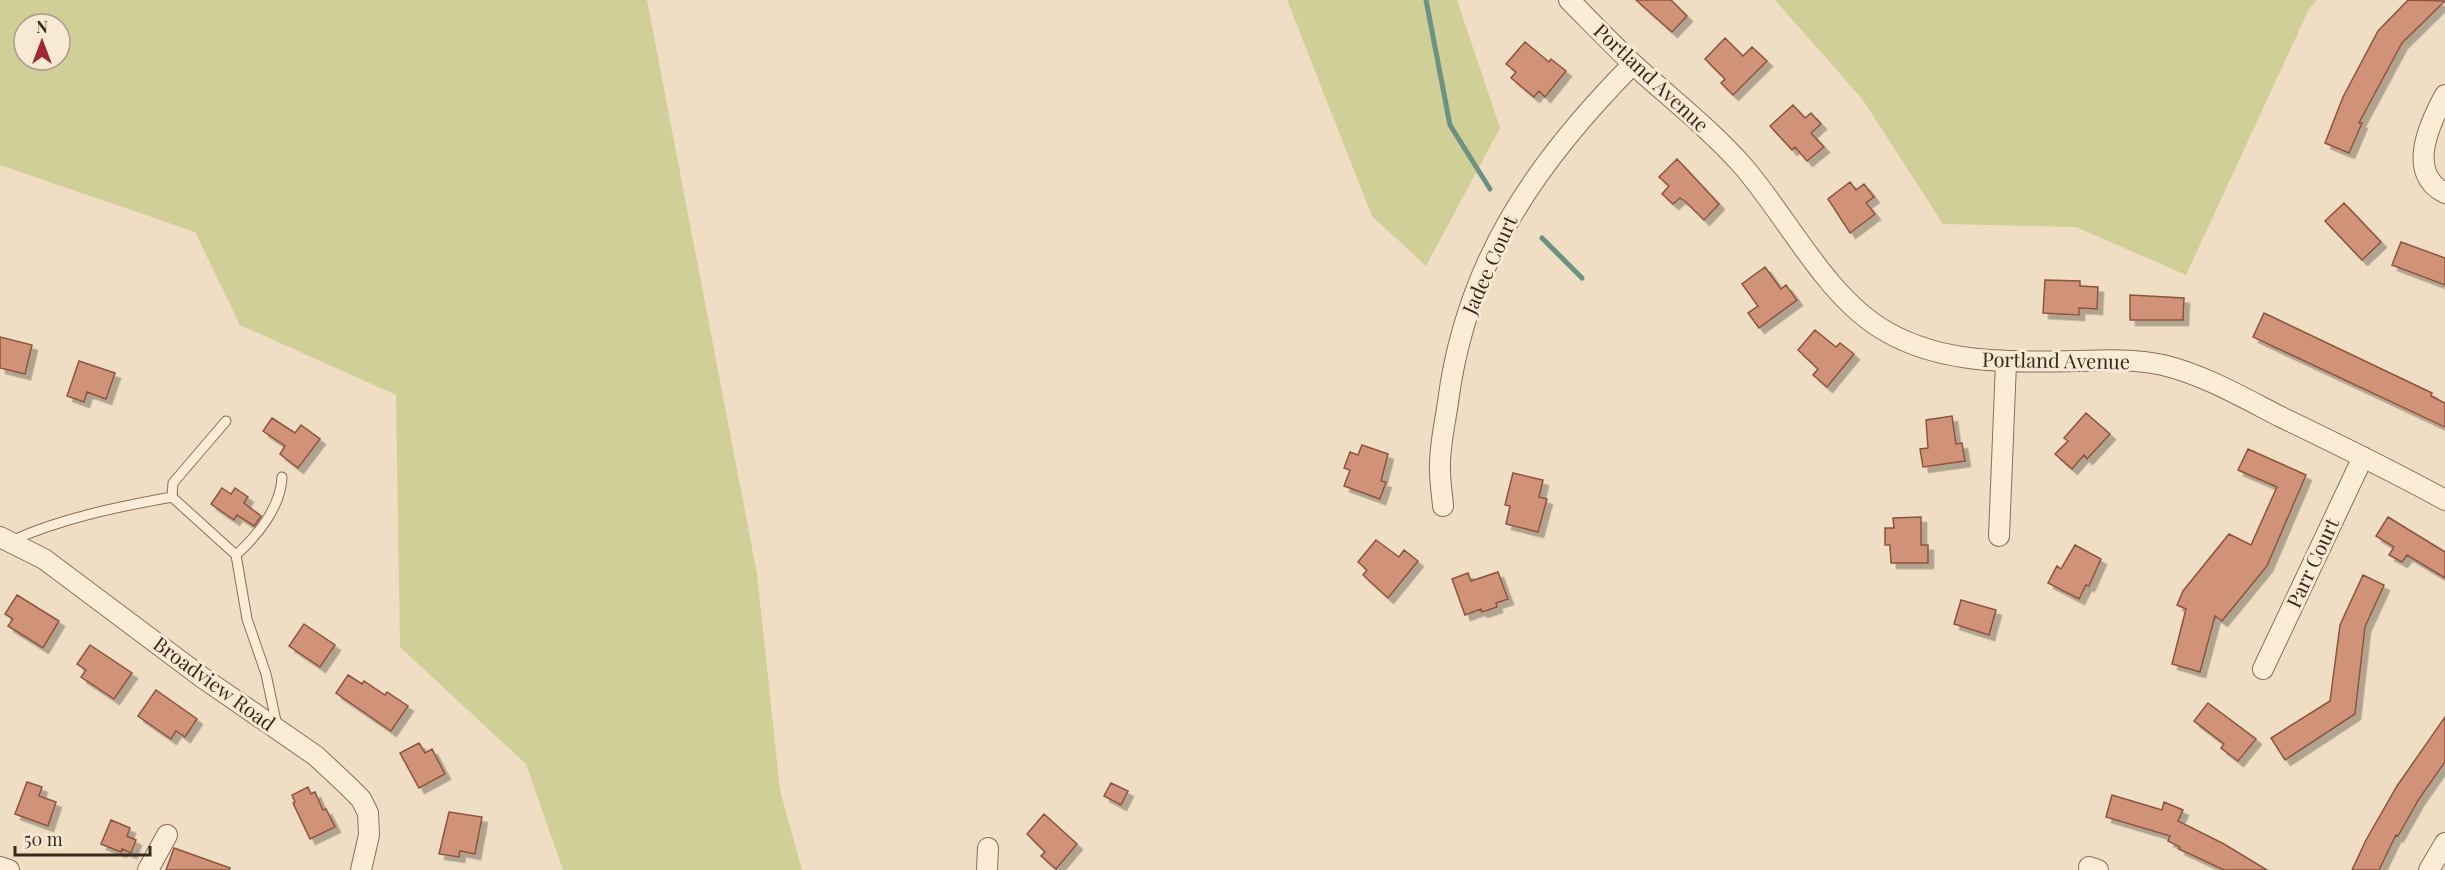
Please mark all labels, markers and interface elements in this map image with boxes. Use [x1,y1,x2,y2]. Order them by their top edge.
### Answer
north arrow [12,12,72,72]
text: N [36,16,48,37]
street label: Portland Avenue [1589,17,1715,137]
street label: Jadee Court [1454,210,1523,319]
street label: Portland Avenue [1982,345,2130,374]
street label: Parr Court [2279,512,2345,612]
street label: Broadview Road [149,629,282,736]
scale bar [15,819,150,857]
text: 50 m [24,827,63,851]

